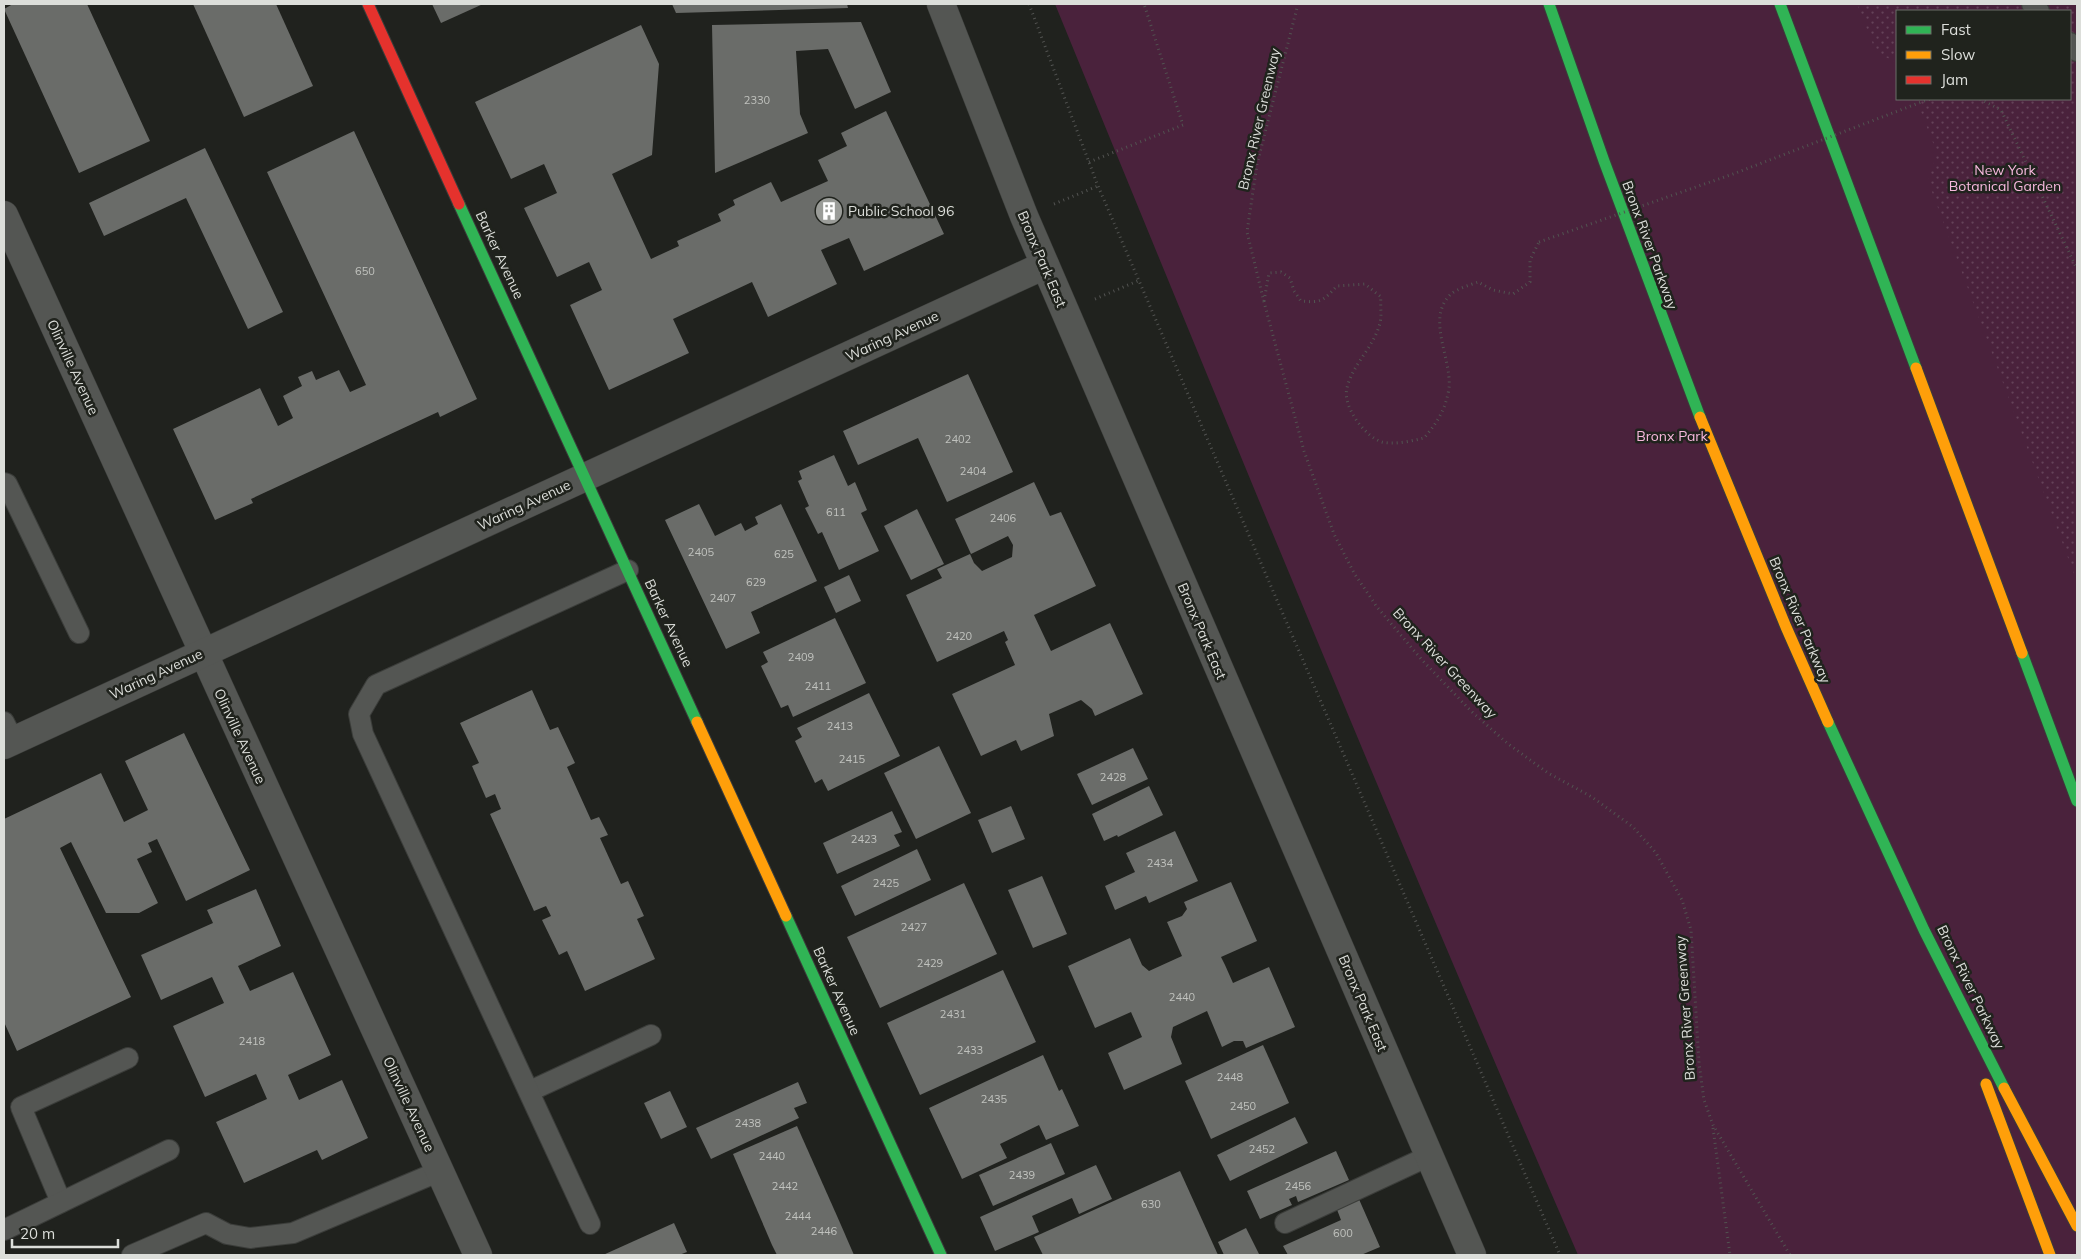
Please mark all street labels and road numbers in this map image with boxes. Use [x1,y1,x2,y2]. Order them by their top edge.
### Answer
street label: Bronx River Greenway [1234,46,1284,192]
street label: Bronx River Parkway [1618,178,1682,312]
street label: Barker Avenue [472,208,528,302]
street label: Bronx Park East [1014,208,1070,310]
street label: Waring Avenue [843,307,941,365]
street label: Olinville Avenue [43,316,103,418]
street label: Waring Avenue [475,476,573,534]
street label: Bronx River Parkway [1765,554,1835,686]
street label: Barker Avenue [641,576,697,670]
street label: Bronx Park East [1174,580,1230,682]
street label: Bronx River Greenway [1389,604,1501,723]
street label: Waring Avenue [107,645,205,703]
street label: Olinville Avenue [210,685,270,787]
street label: Bronx River Parkway [1933,922,2009,1052]
street label: Bronx River Greenway [1671,935,1699,1081]
street label: Barker Avenue [809,944,865,1038]
street label: Bronx Park East [1335,952,1391,1054]
street label: Olinville Avenue [379,1053,439,1155]

